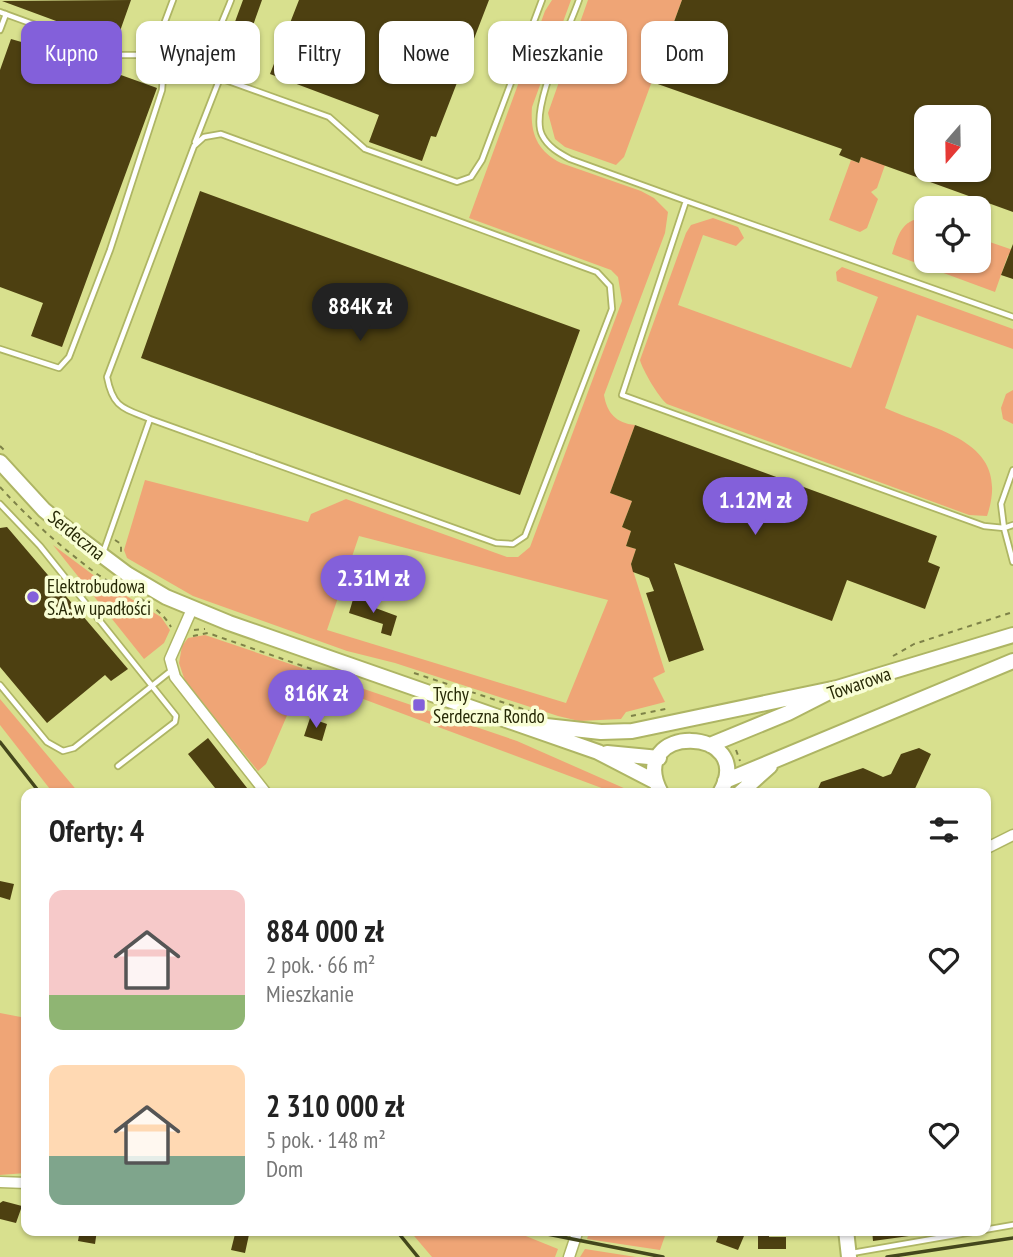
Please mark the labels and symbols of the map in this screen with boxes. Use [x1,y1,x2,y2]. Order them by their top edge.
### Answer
north arrow [914,105,990,182]
pin: 884K zł [295,284,425,343]
pin: 1.12M zł [683,477,827,537]
street label: Serdeczna [44,505,110,565]
pin: 2.31M zł [301,556,445,615]
place label: Elektrobudowa S.A. w upadłości [47,574,151,620]
marker: Elektrobudowa S.A. w upadłości [25,589,41,605]
street label: Towarowa [824,661,894,705]
pin: 816K zł [251,670,381,730]
place label: Tychy Serdeczna Rondo [433,682,545,728]
marker: Tychy Serdeczna Rondo [411,697,427,713]

